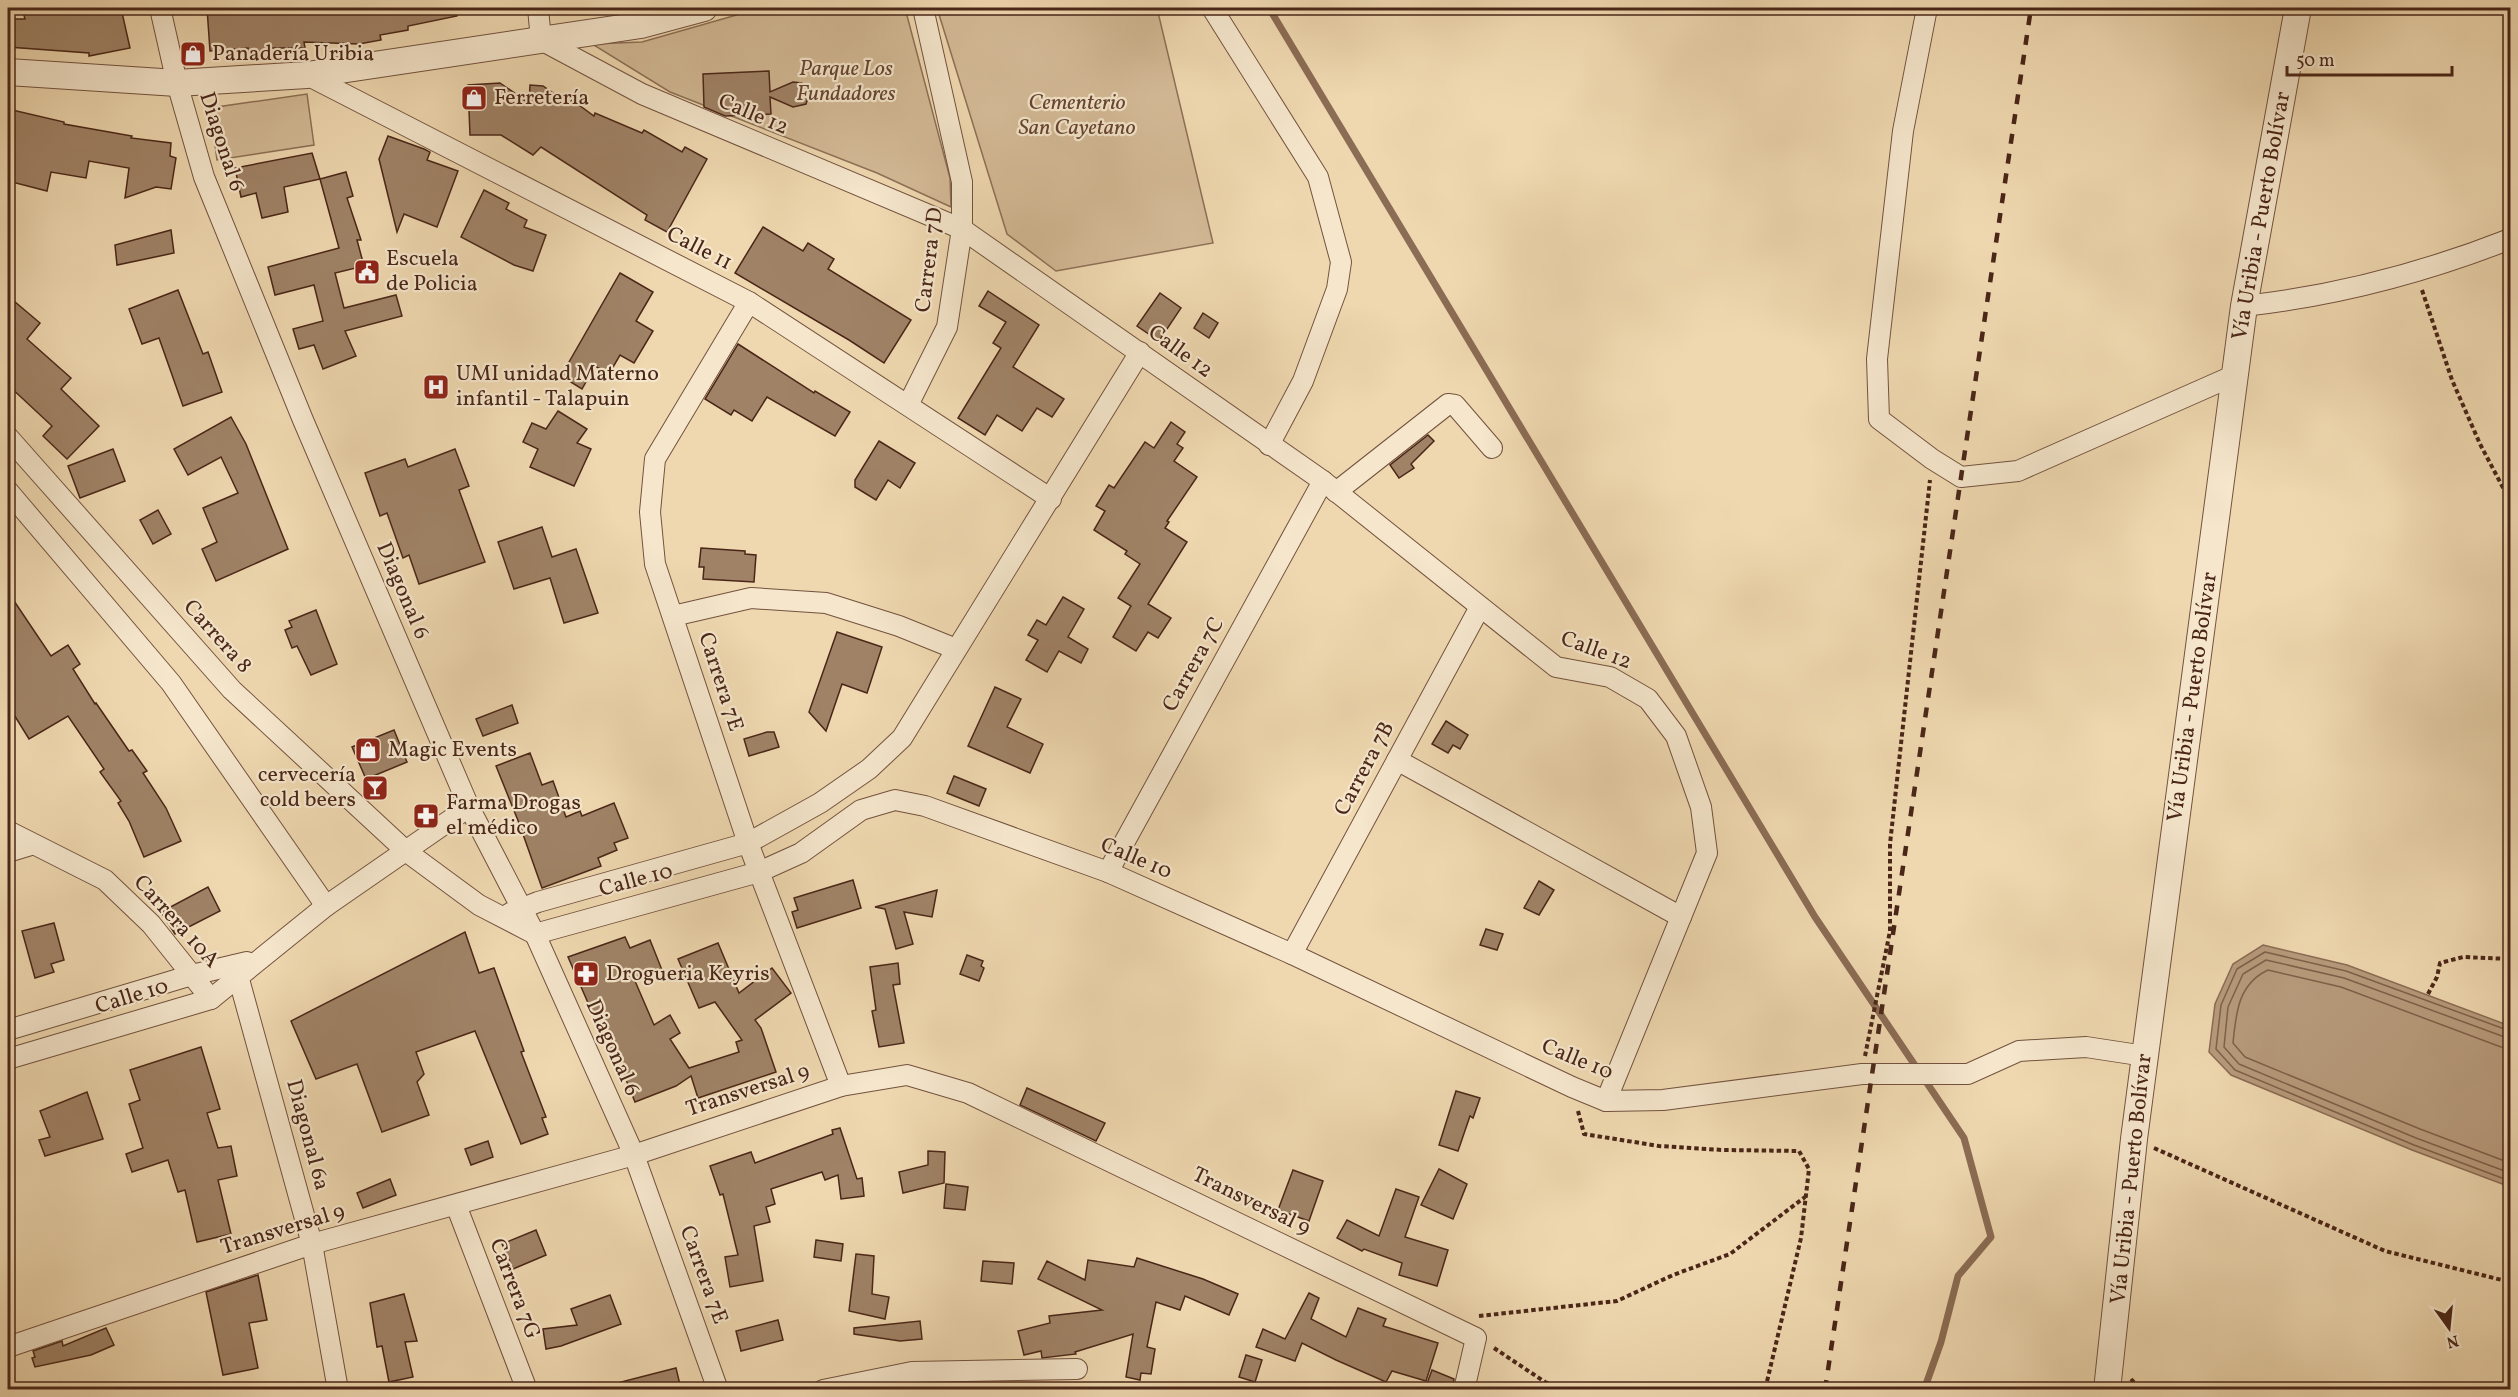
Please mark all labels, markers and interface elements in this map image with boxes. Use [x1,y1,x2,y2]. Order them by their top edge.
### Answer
shop icon: Panadería Uribia [178,39,208,69]
place label: Panadería Uribia [212,39,374,70]
scale bar [2287,39,2452,77]
text: 50 m [2296,49,2335,74]
park label: Parque Los Fundadores [796,54,896,110]
shop icon: Ferretería [459,83,489,113]
place label: Ferretería [494,83,589,114]
street label: Calle 12 [713,86,793,144]
street label: Diagonal 6 [190,88,252,196]
park label: Cementerio San Cayetano [1019,88,1135,144]
street label: Vía Uribia - Puerto Bolívar [2225,89,2299,343]
street label: Carrera 7D [908,206,952,314]
street label: Calle 11 [661,219,737,279]
place label: Escuela de Policia [386,244,478,300]
public building icon: Escuela de Policia [352,257,382,287]
street label: Calle 12 [1141,318,1219,386]
place label: UMI unidad Materno infantil - Talapuin [456,359,659,415]
hospital icon: UMI unidad Materno infantil - Talapuin [421,372,451,402]
street label: Diagonal 6 [368,538,436,644]
street label: Vía Uribia - Puerto Bolívar [2160,570,2226,824]
street label: Carrera 8 [175,593,259,681]
street label: Carrera 7C [1155,612,1233,718]
street label: Calle 12 [1556,624,1636,678]
street label: Carrera 7E [689,628,751,736]
street label: Carrera 7B [1327,716,1403,822]
shop icon: Magic Events [353,735,383,765]
place label: Magic Events [388,735,517,766]
place label: cervecería cold beers [258,760,356,816]
bar icon: cervecería cold beers [360,773,390,803]
place label: Farma Drogas el médico [446,788,581,844]
pharmacy icon: Farma Drogas el médico [411,801,441,831]
street label: Calle 10 [1095,830,1177,888]
street label: Calle 10 [596,856,676,906]
street label: Carrera 10A [126,869,226,975]
pharmacy icon: Drogueria Keyris [571,959,601,989]
place label: Drogueria Keyris [606,959,770,990]
street label: Calle 10 [92,971,172,1023]
street label: Diagonal 6 [577,995,647,1101]
street label: Calle 10 [1536,1032,1618,1088]
street label: Vía Uribia - Puerto Bolívar [2103,1052,2161,1306]
street label: Transversal 9 [682,1056,814,1126]
street label: Diagonal 6a [277,1076,337,1194]
street label: Transversal 9 [1187,1160,1315,1244]
street label: Transversal 9 [217,1196,349,1264]
street label: Carrera 7E [671,1221,735,1329]
street label: Carrera 7G [481,1234,547,1344]
north arrow [2419,1298,2479,1358]
text: N [2444,1328,2461,1353]

